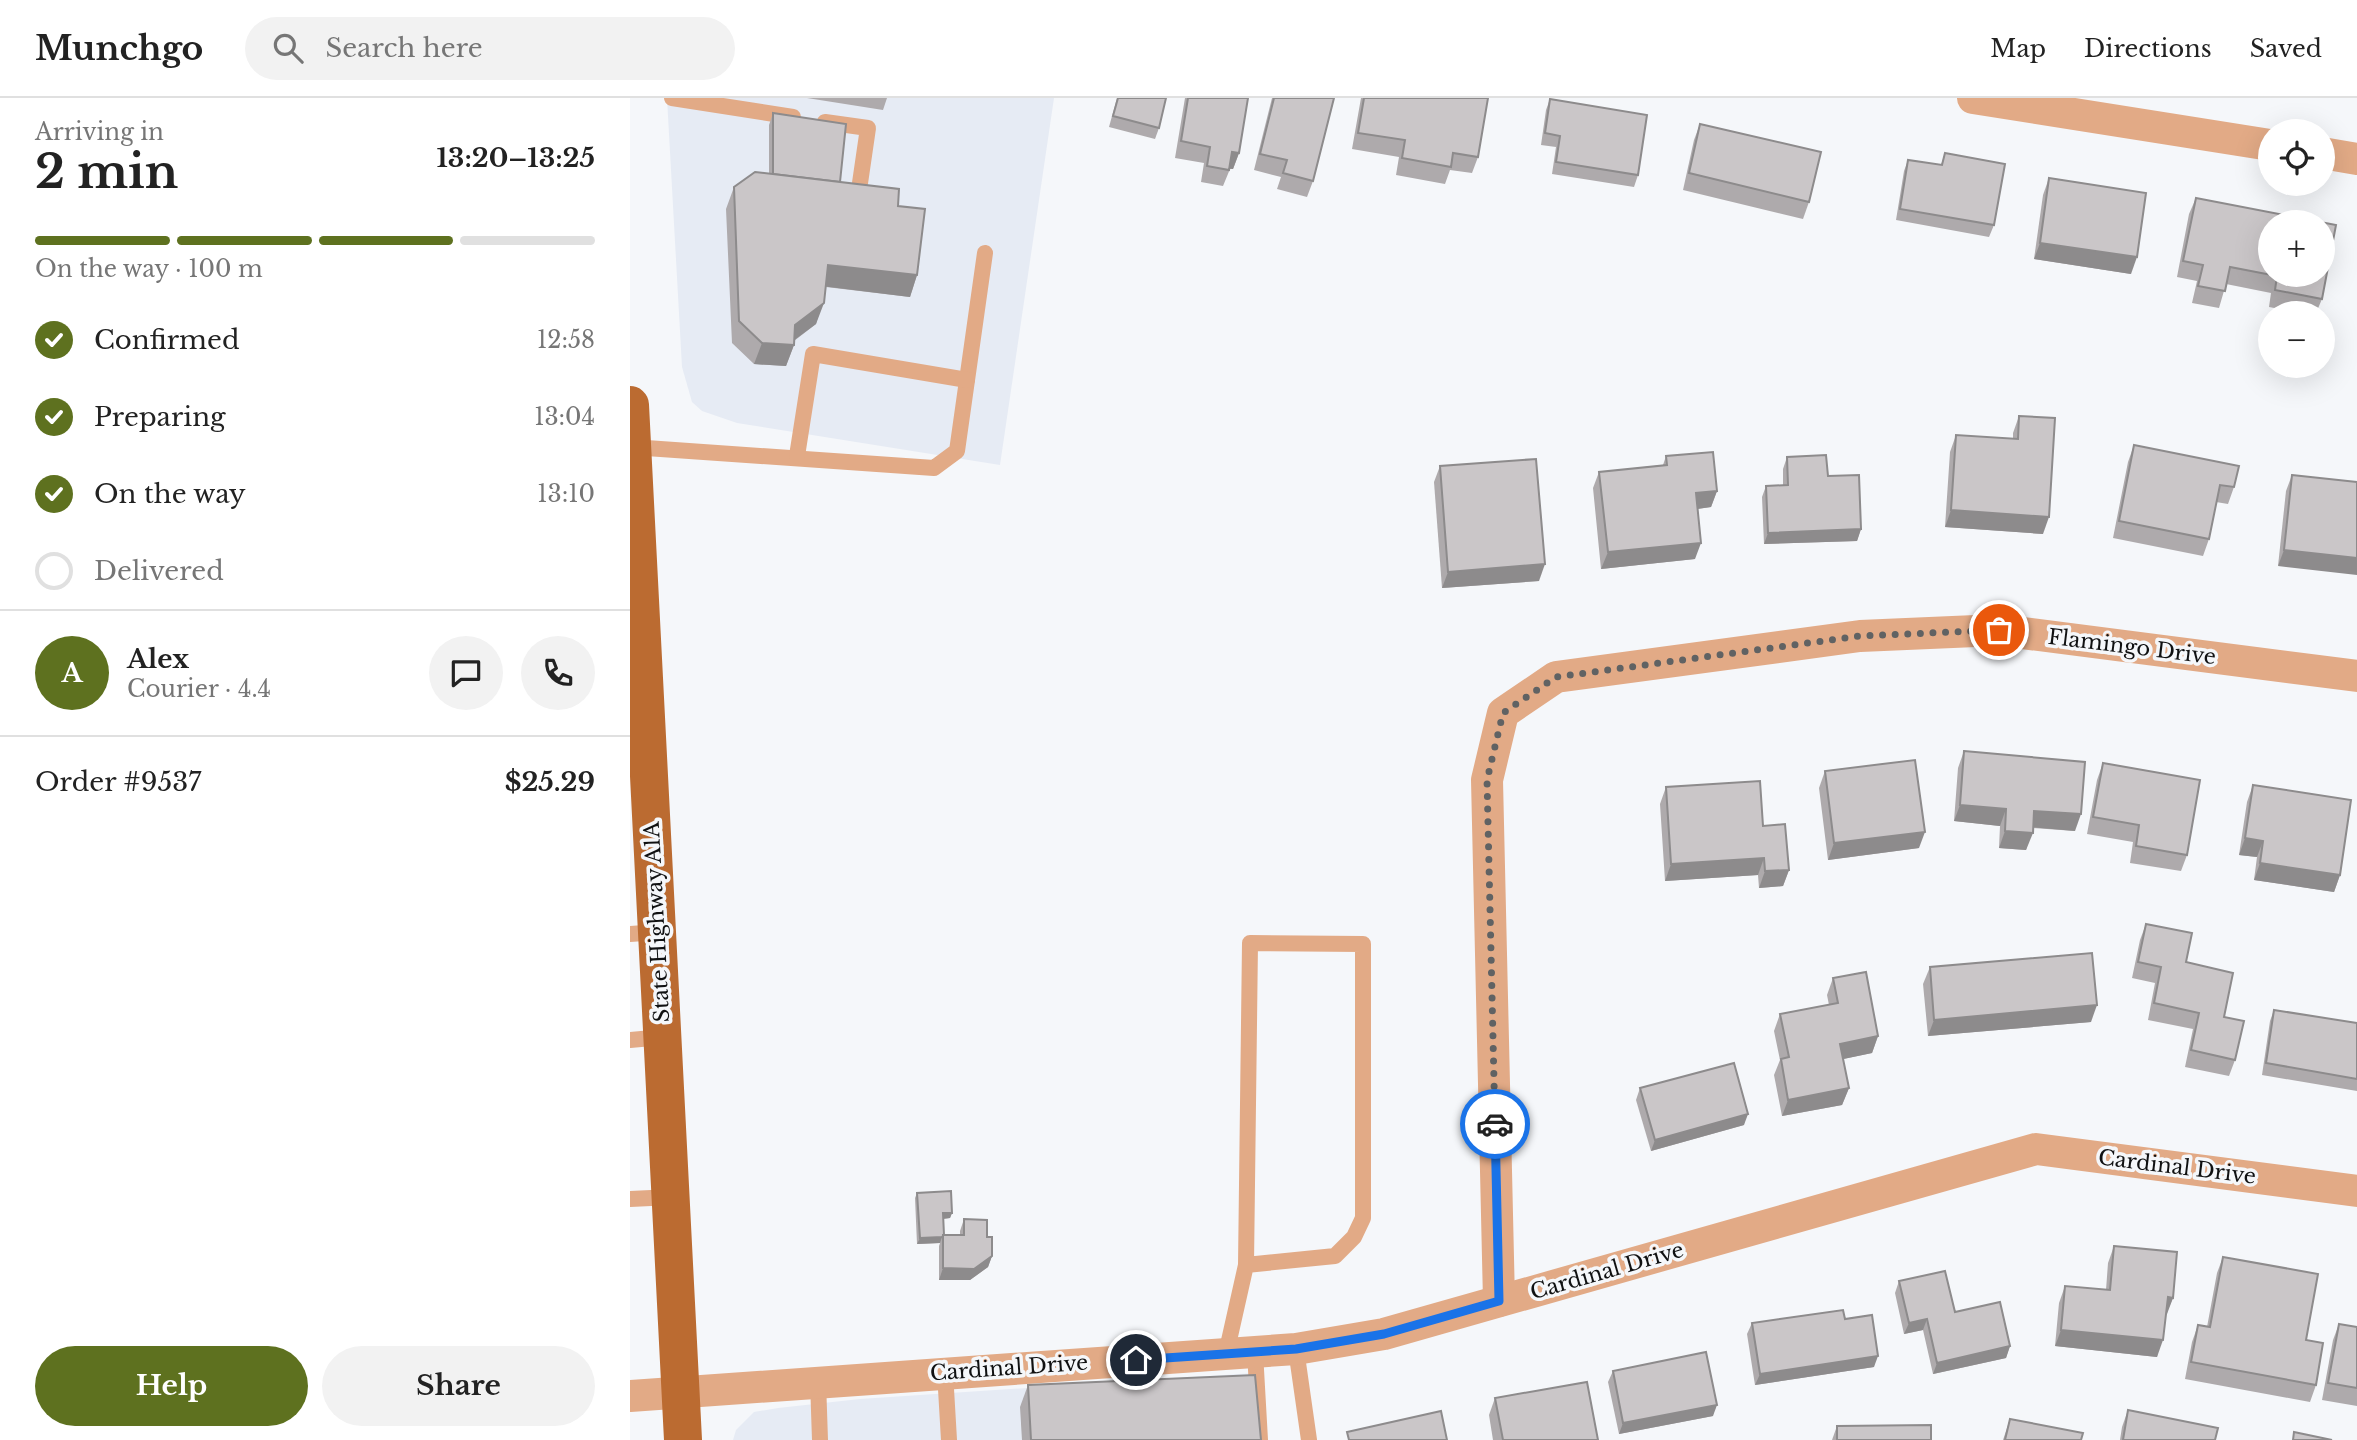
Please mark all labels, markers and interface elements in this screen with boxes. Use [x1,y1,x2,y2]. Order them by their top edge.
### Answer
search box [245,17,735,80]
text: Munchgo [35,28,203,69]
icon: search [269,29,307,67]
text: Search here [325,32,483,64]
text: Map [1990,34,2046,63]
text: Directions [2084,34,2212,63]
text: Saved [2250,34,2322,63]
text: Arriving in [35,118,164,146]
map controls [2258,119,2335,378]
button: locate [2258,119,2335,196]
text: 13:20–13:25 [437,142,595,174]
text: 2 min [35,143,178,200]
button: + [2258,210,2335,287]
text: On the way · 100 m [35,255,263,283]
button: − [2258,301,2335,378]
icon: check [35,321,73,359]
text: Confirmed [94,324,239,356]
text: 12:58 [537,326,595,354]
icon: check [35,398,73,436]
text: Preparing [94,401,226,433]
text: 13:04 [534,403,595,431]
icon: check [35,475,73,513]
text: On the way [94,478,246,510]
text: 13:10 [537,480,595,508]
text: Delivered [94,555,224,587]
pin [1969,600,2029,660]
icon: bag [1980,611,2018,649]
street label: Flamingo Drive [2047,624,2217,670]
button: chat [429,636,503,710]
button: phone [521,636,595,710]
text: Alex [127,643,189,675]
text: A [61,657,83,689]
text: Courier · 4.4 [127,675,271,703]
text: Order #9537 [35,766,201,798]
text: $25.29 [505,766,595,798]
street label: State Highway A1A [639,820,675,1023]
courier [1460,1089,1530,1159]
icon: car [1476,1105,1514,1143]
street label: Cardinal Drive [2097,1144,2257,1190]
street label: Cardinal Drive [1527,1237,1687,1305]
pin [1106,1330,1166,1390]
icon: home [1117,1341,1155,1379]
button: Help [35,1346,308,1426]
button: Share [322,1346,595,1426]
street label: Cardinal Drive [929,1350,1089,1386]

